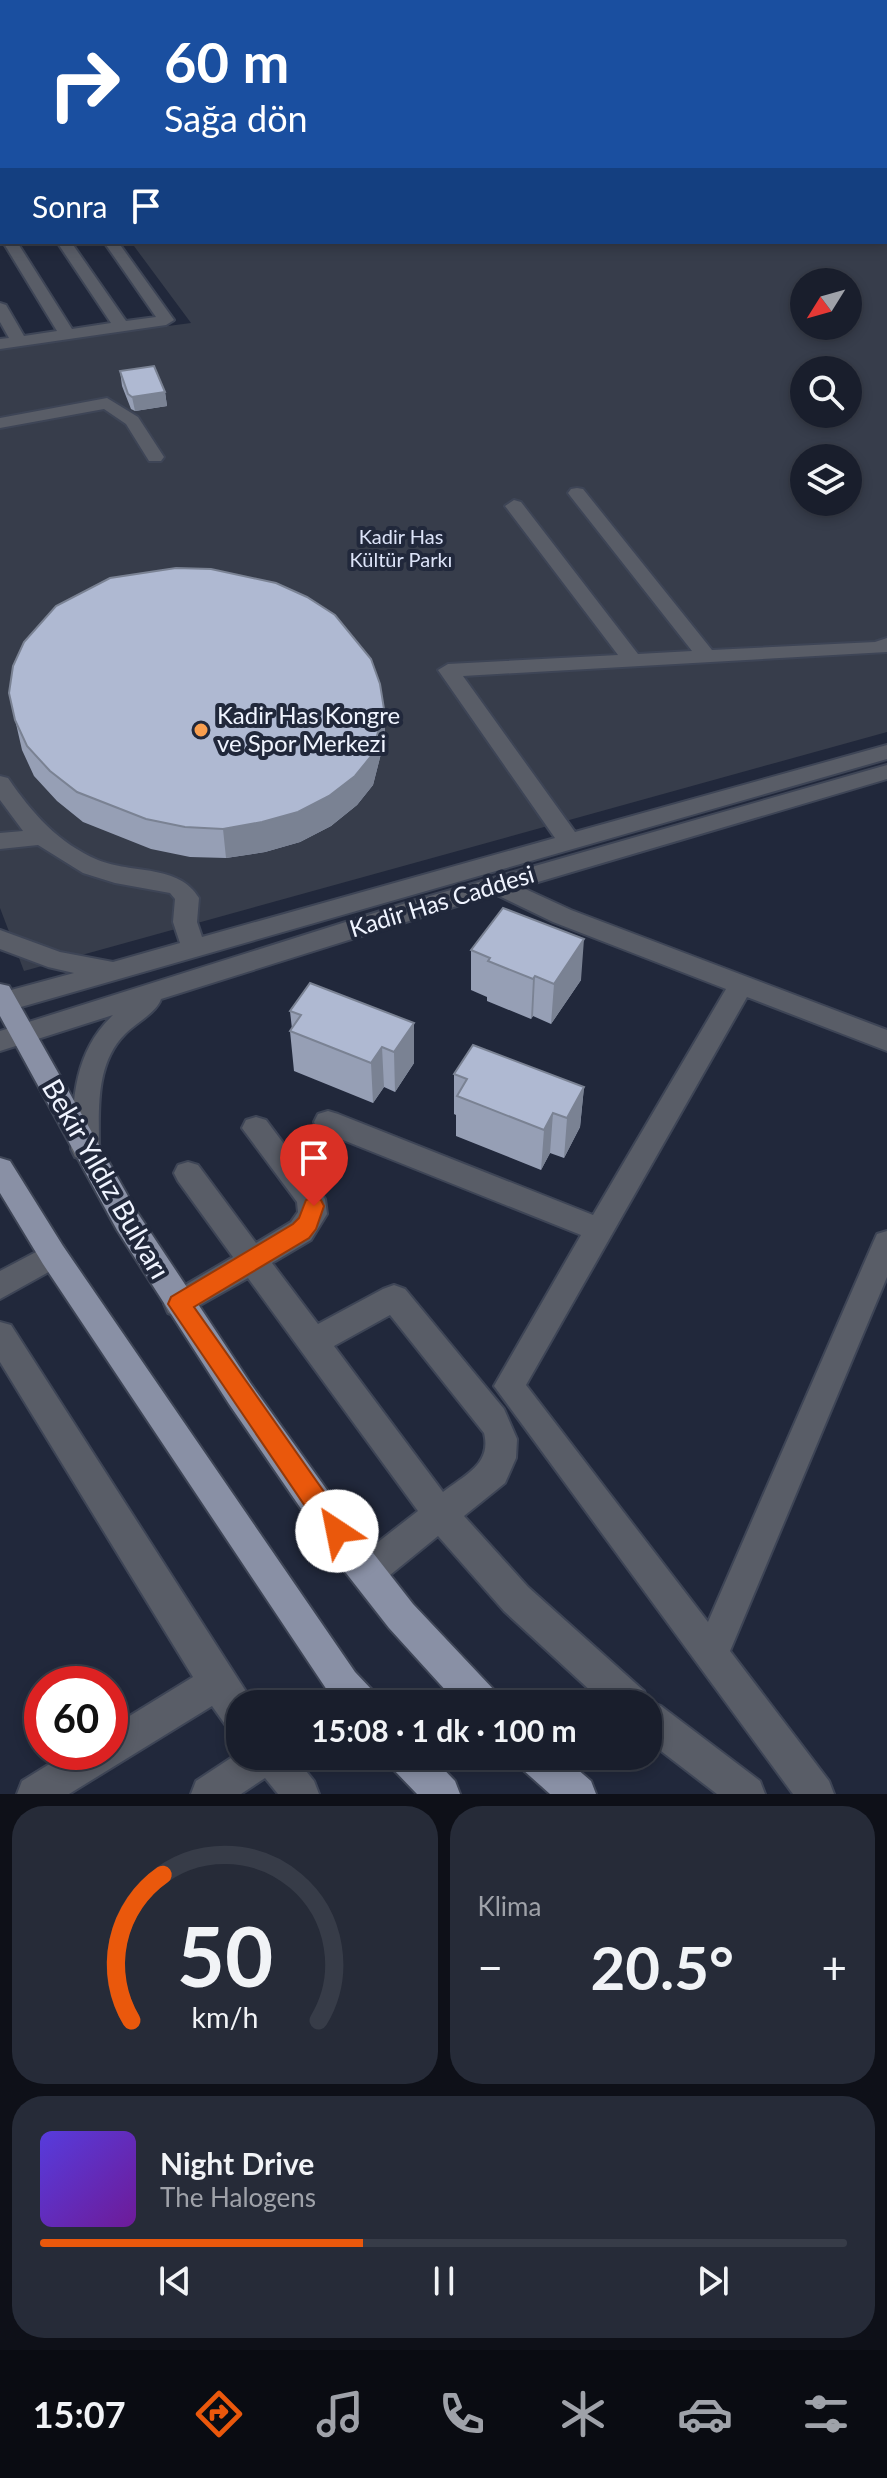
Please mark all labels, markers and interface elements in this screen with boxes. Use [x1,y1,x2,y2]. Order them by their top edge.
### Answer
text: 60 m [164,28,289,95]
icon: right [32,32,136,136]
text: Sağa dön [164,96,308,140]
icon: arrive [124,184,168,228]
text: Sonra [32,188,108,224]
north arrow [790,268,862,340]
map controls [790,268,862,516]
button: search [790,356,862,428]
button: layers [790,444,862,516]
park label: Kadir Has Kültür Parkı [350,524,452,571]
place label: Kadir Has Kongre ve Spor Merkezi [217,700,400,757]
marker: Kadir Has Kongre ve Spor Merkezi [192,721,210,739]
street label: Kadir Has Caddesi [346,859,537,942]
street label: Bekir Yıldız Bulvarı [36,1073,178,1284]
pin [280,1124,348,1206]
icon: arrive [292,1136,336,1180]
position arrow [295,1489,379,1573]
speed limit sign: 60 [24,1666,128,1770]
text: 15:08 · 1 dk · 100 m [311,1712,577,1748]
text: Klima [478,1890,541,1922]
text: 50 [177,1905,273,2005]
text: 20.5° [590,1931,734,2003]
text: − [478,1941,503,1993]
text: + [821,1941,847,1993]
text: km/h [191,2000,258,2034]
text: Night Drive [160,2145,314,2181]
text: The Halogens [160,2181,316,2213]
icon: previous [153,2259,197,2303]
icon: pause [422,2259,466,2303]
icon: next [691,2259,735,2303]
icon: directions [191,2386,247,2442]
icon: music [312,2386,368,2442]
icon: phone [434,2386,490,2442]
icon: climate [555,2386,611,2442]
icon: car [677,2386,733,2442]
icon: filters [798,2386,854,2442]
text: 15:07 [33,2392,126,2436]

